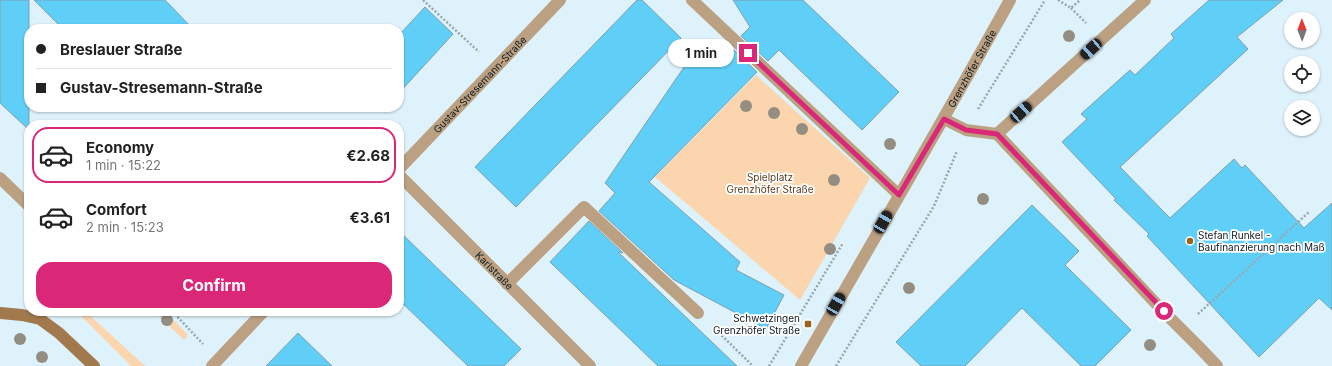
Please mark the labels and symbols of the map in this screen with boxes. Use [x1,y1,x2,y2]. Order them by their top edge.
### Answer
north arrow [1284,12,1320,48]
street label: Grenzhöfer Straße [945,27,998,109]
street label: Gustav-Stresemann-Straße [431,33,529,135]
car [1078,37,1104,61]
callout: 1 min [668,39,734,67]
route end [739,44,757,62]
car [1008,100,1034,124]
park label: Spielplatz Grenzhöfer Straße [726,171,814,195]
car [872,209,894,235]
place label: Stefan Runkel - Baufinanzierung nach Maß [1198,229,1325,253]
marker: Stefan Runkel - Baufinanzierung nach Maß [1185,236,1195,246]
street label: Karlstraße [473,249,516,292]
car [825,291,847,317]
route start [1155,302,1173,320]
place label: Schwetzingen Grenzhöfer Straße [713,312,800,336]
marker: Schwetzingen Grenzhöfer Straße [803,319,813,329]

